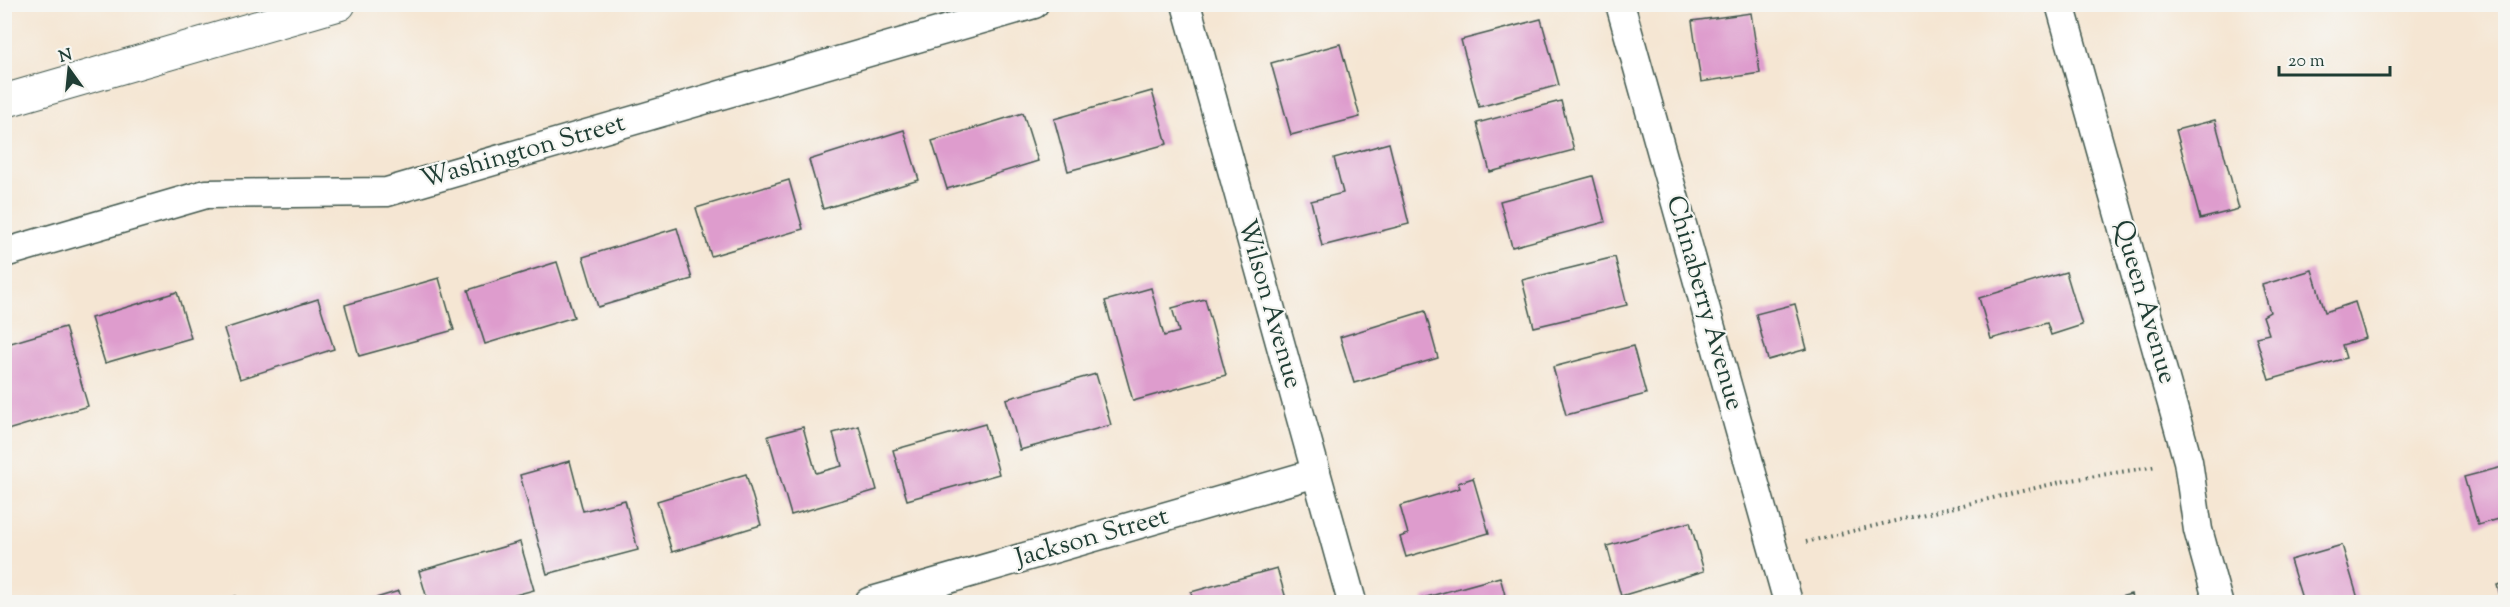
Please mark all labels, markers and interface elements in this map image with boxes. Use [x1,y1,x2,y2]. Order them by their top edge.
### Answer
north arrow [39,39,99,99]
scale bar [2279,39,2390,77]
text: N [57,44,75,70]
text: 20 m [2288,49,2325,75]
street label: Washington Street [416,105,630,199]
street label: Chinaberry Avenue [1656,191,1752,415]
street label: Wilson Avenue [1227,215,1311,393]
street label: Queen Avenue [2103,216,2185,388]
street label: Jackson Street [1009,498,1173,578]

